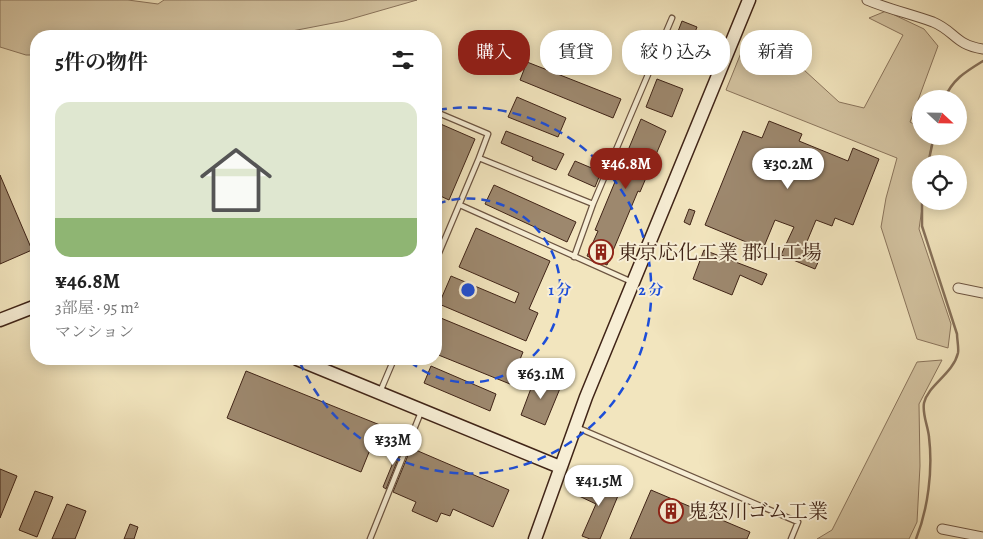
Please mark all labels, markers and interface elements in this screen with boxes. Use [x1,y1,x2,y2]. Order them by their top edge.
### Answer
chip: 購入 [458,30,530,75]
chip: 賃貸 [540,30,612,75]
chip: 絞り込み [622,30,730,75]
chip: 新着 [740,30,812,75]
icon: filters [389,46,417,74]
text: 5件の物件 [55,48,148,76]
north arrow [912,90,968,145]
map controls [912,90,967,210]
icon: home [191,135,281,225]
pin: ¥46.8M [585,148,667,190]
pin: ¥30.2M [747,148,829,190]
text: ¥46.8M [601,153,651,175]
text: ¥30.2M [763,153,813,175]
button: locate [912,155,967,210]
building icon: 東京応化工業 郡山工場 [588,239,614,265]
place label: 東京応化工業 郡山工場 [618,239,822,266]
text: ¥46.8M [55,267,120,295]
text: 1 分 [549,280,571,300]
text: 2 分 [639,280,663,300]
centre of rings [459,281,477,299]
text: 3部屋 · 95 m² [55,297,139,319]
text: マンション [55,321,134,343]
pin: ¥63.1M [500,358,582,400]
text: ¥63.1M [517,363,565,385]
pin: ¥33M [363,424,423,466]
text: ¥33M [375,429,411,451]
pin: ¥41.5M [558,464,640,507]
text: ¥41.5M [575,470,623,492]
building icon: 鬼怒川ゴム工業 [658,498,684,524]
place label: 鬼怒川ゴム工業 [688,498,828,525]

